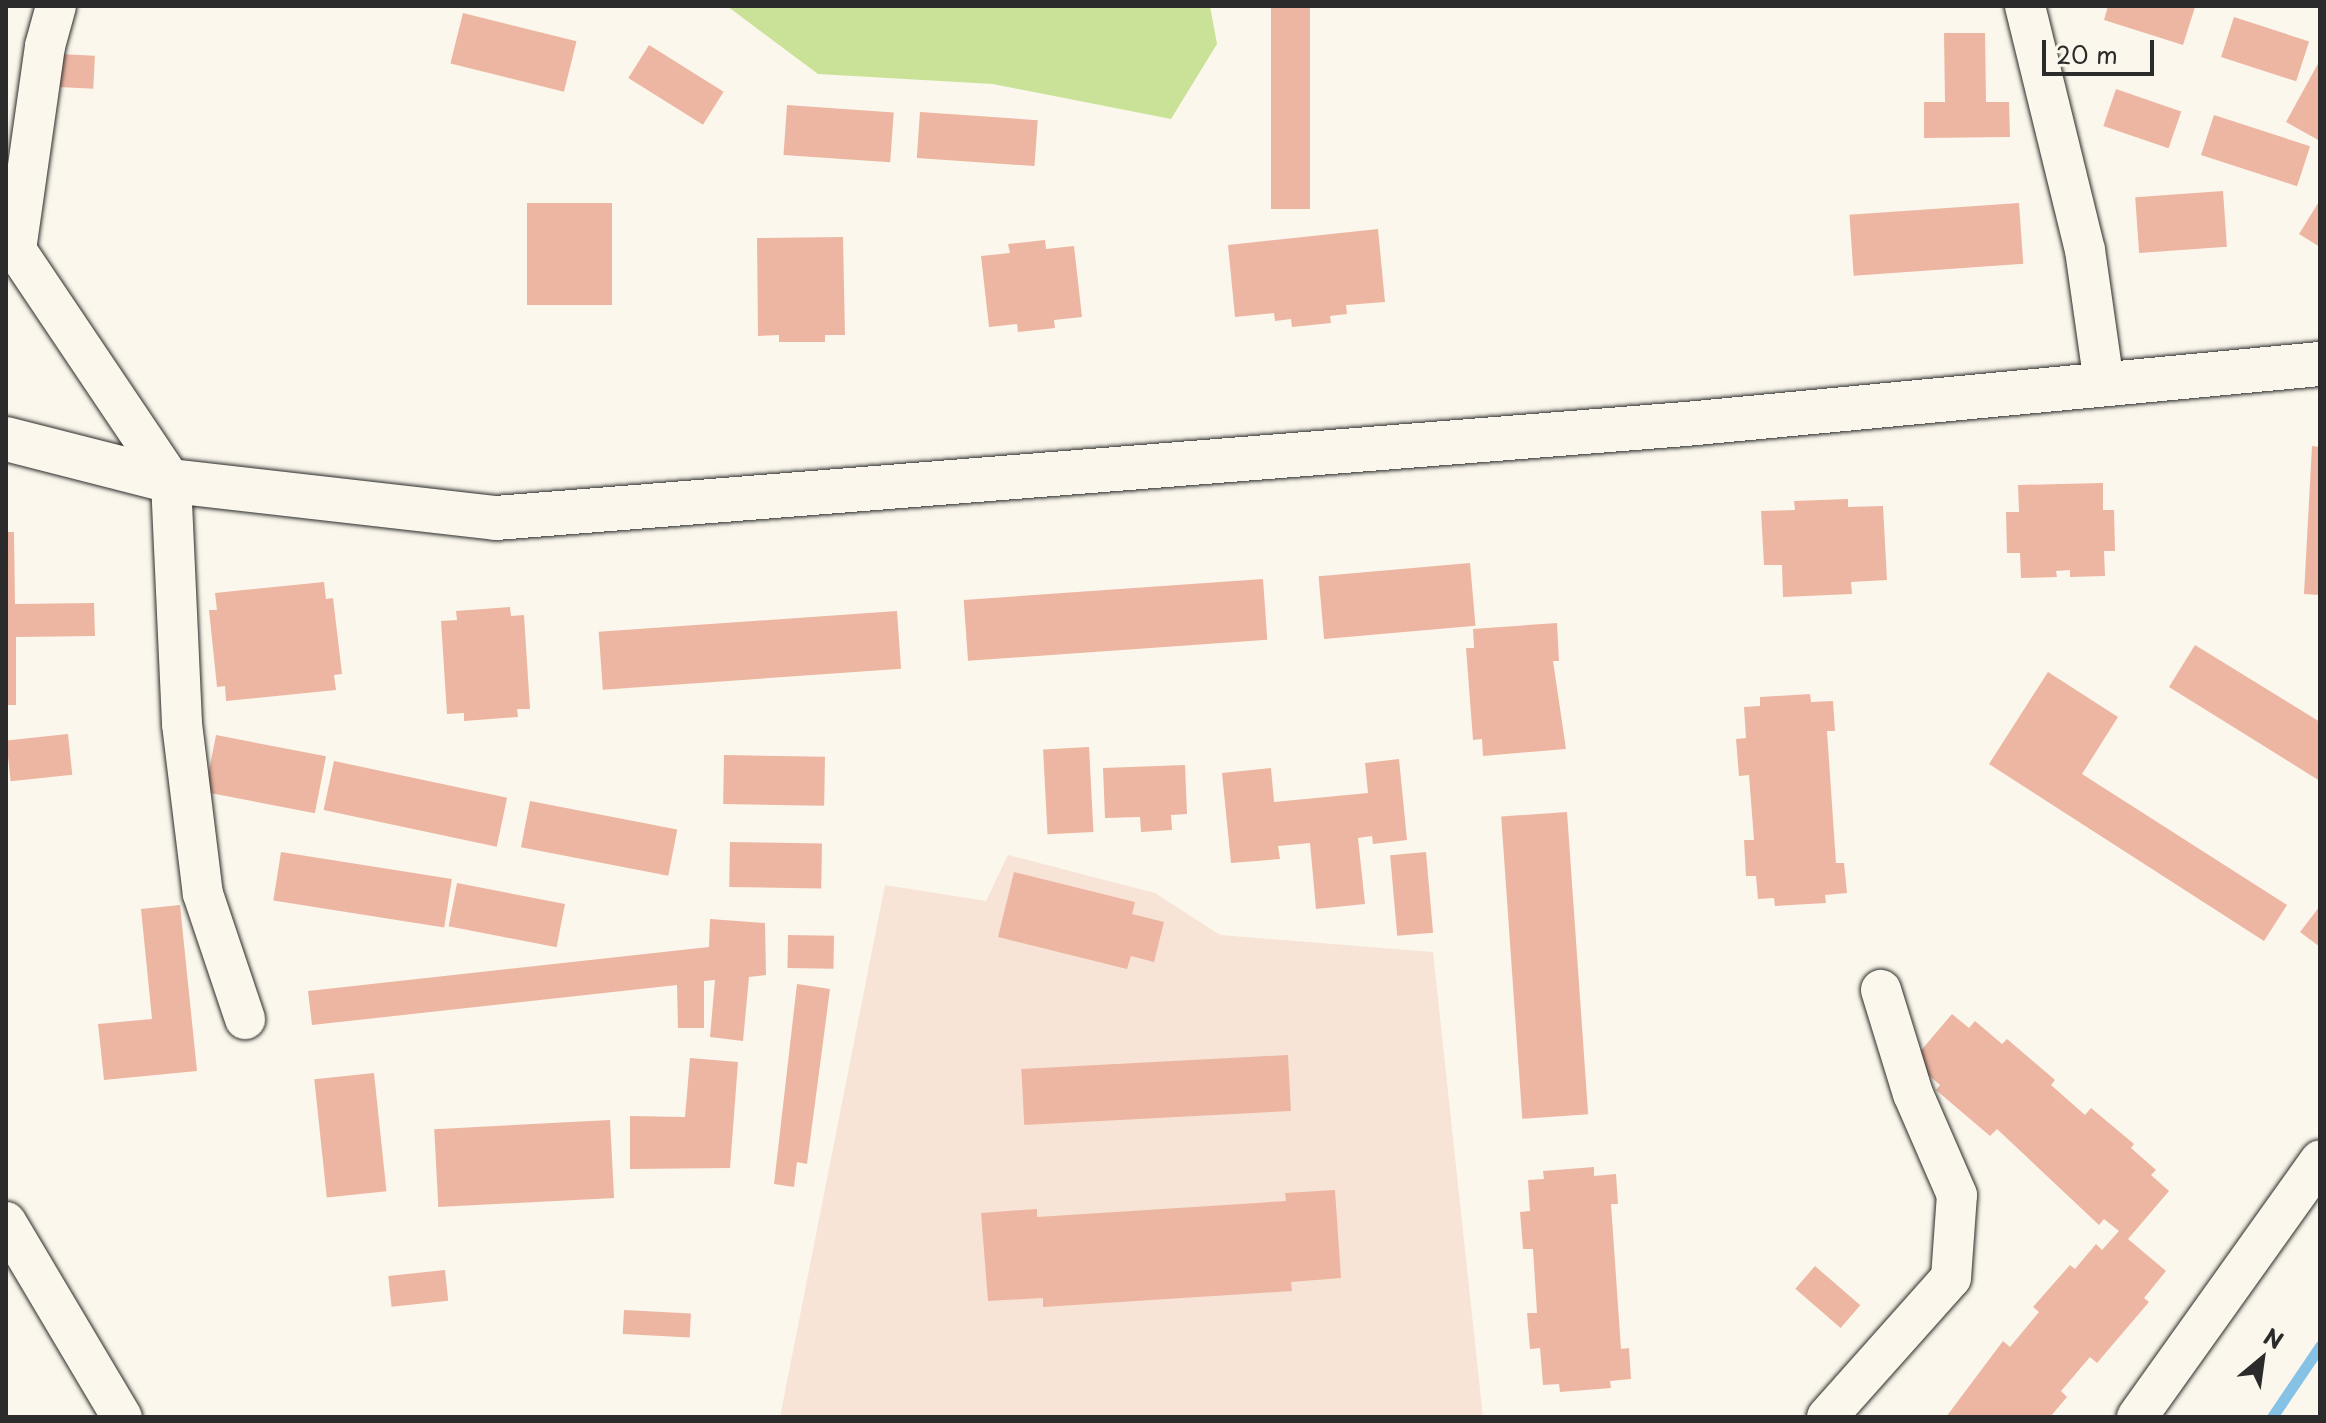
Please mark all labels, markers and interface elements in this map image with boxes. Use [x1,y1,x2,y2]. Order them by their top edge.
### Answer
scale bar [2046,24,2158,74]
text: 20 m [2056,36,2118,72]
north arrow [2222,1319,2302,1399]
text: N [2258,1319,2290,1356]

